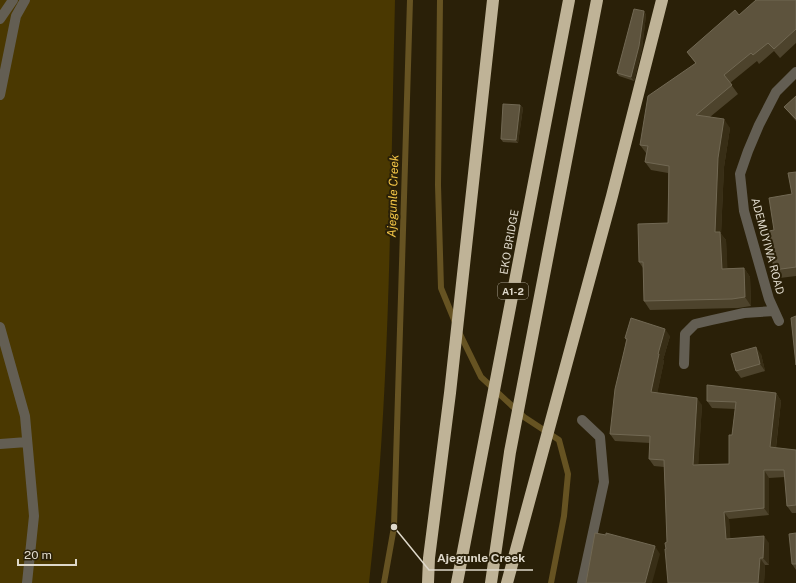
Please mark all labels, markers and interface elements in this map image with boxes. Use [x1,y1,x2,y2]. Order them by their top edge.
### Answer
water label: Ajegunle Creek [385,154,401,238]
street label: ADEMUYIWA ROAD [749,196,787,296]
street label: EKO BRIDGE [497,208,521,275]
road number: A1-2 [498,283,528,299]
scale bar [18,541,76,567]
callout: Ajegunle Creek [429,546,533,570]
text: 20 m [24,548,52,562]
text: Ajegunle Creek [437,551,525,565]

